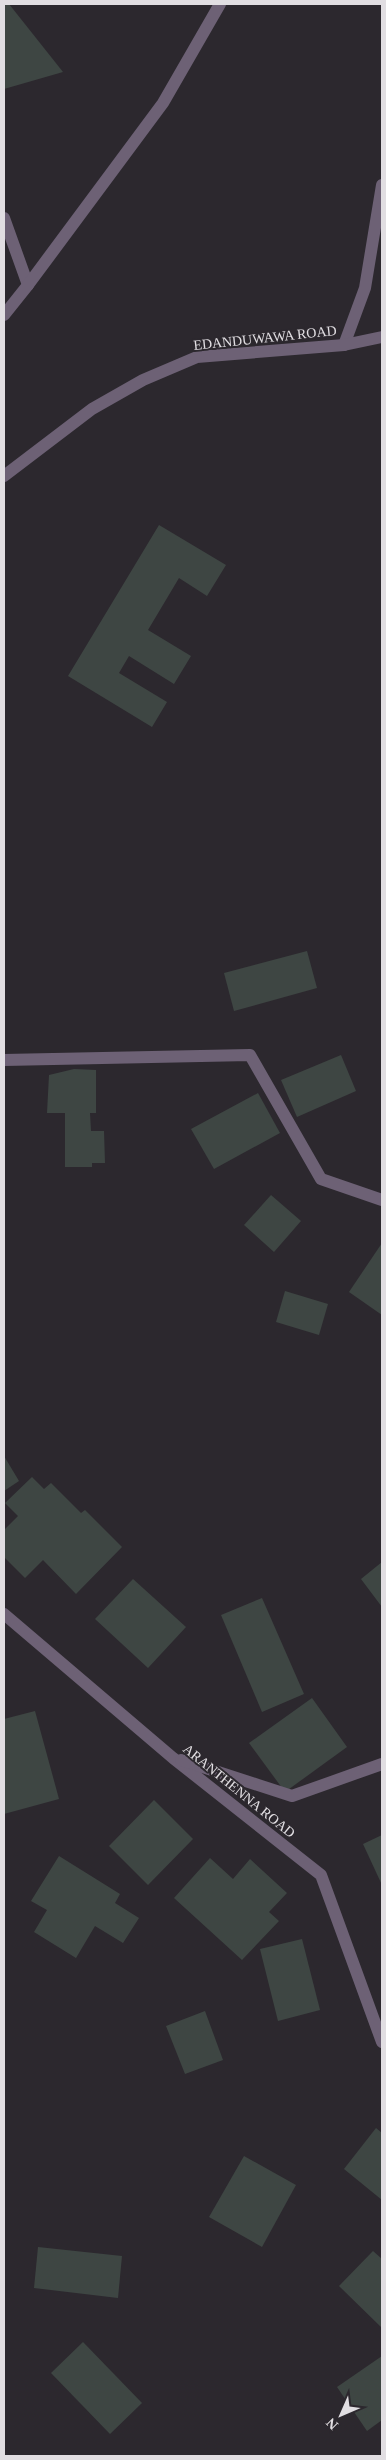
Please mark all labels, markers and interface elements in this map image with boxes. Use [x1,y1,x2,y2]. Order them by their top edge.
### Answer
street label: EDANDUWAWA ROAD [193,323,337,353]
street label: ARANTHENNA ROAD [180,1741,298,1841]
north arrow [316,2390,366,2440]
text: N [323,2415,341,2433]

